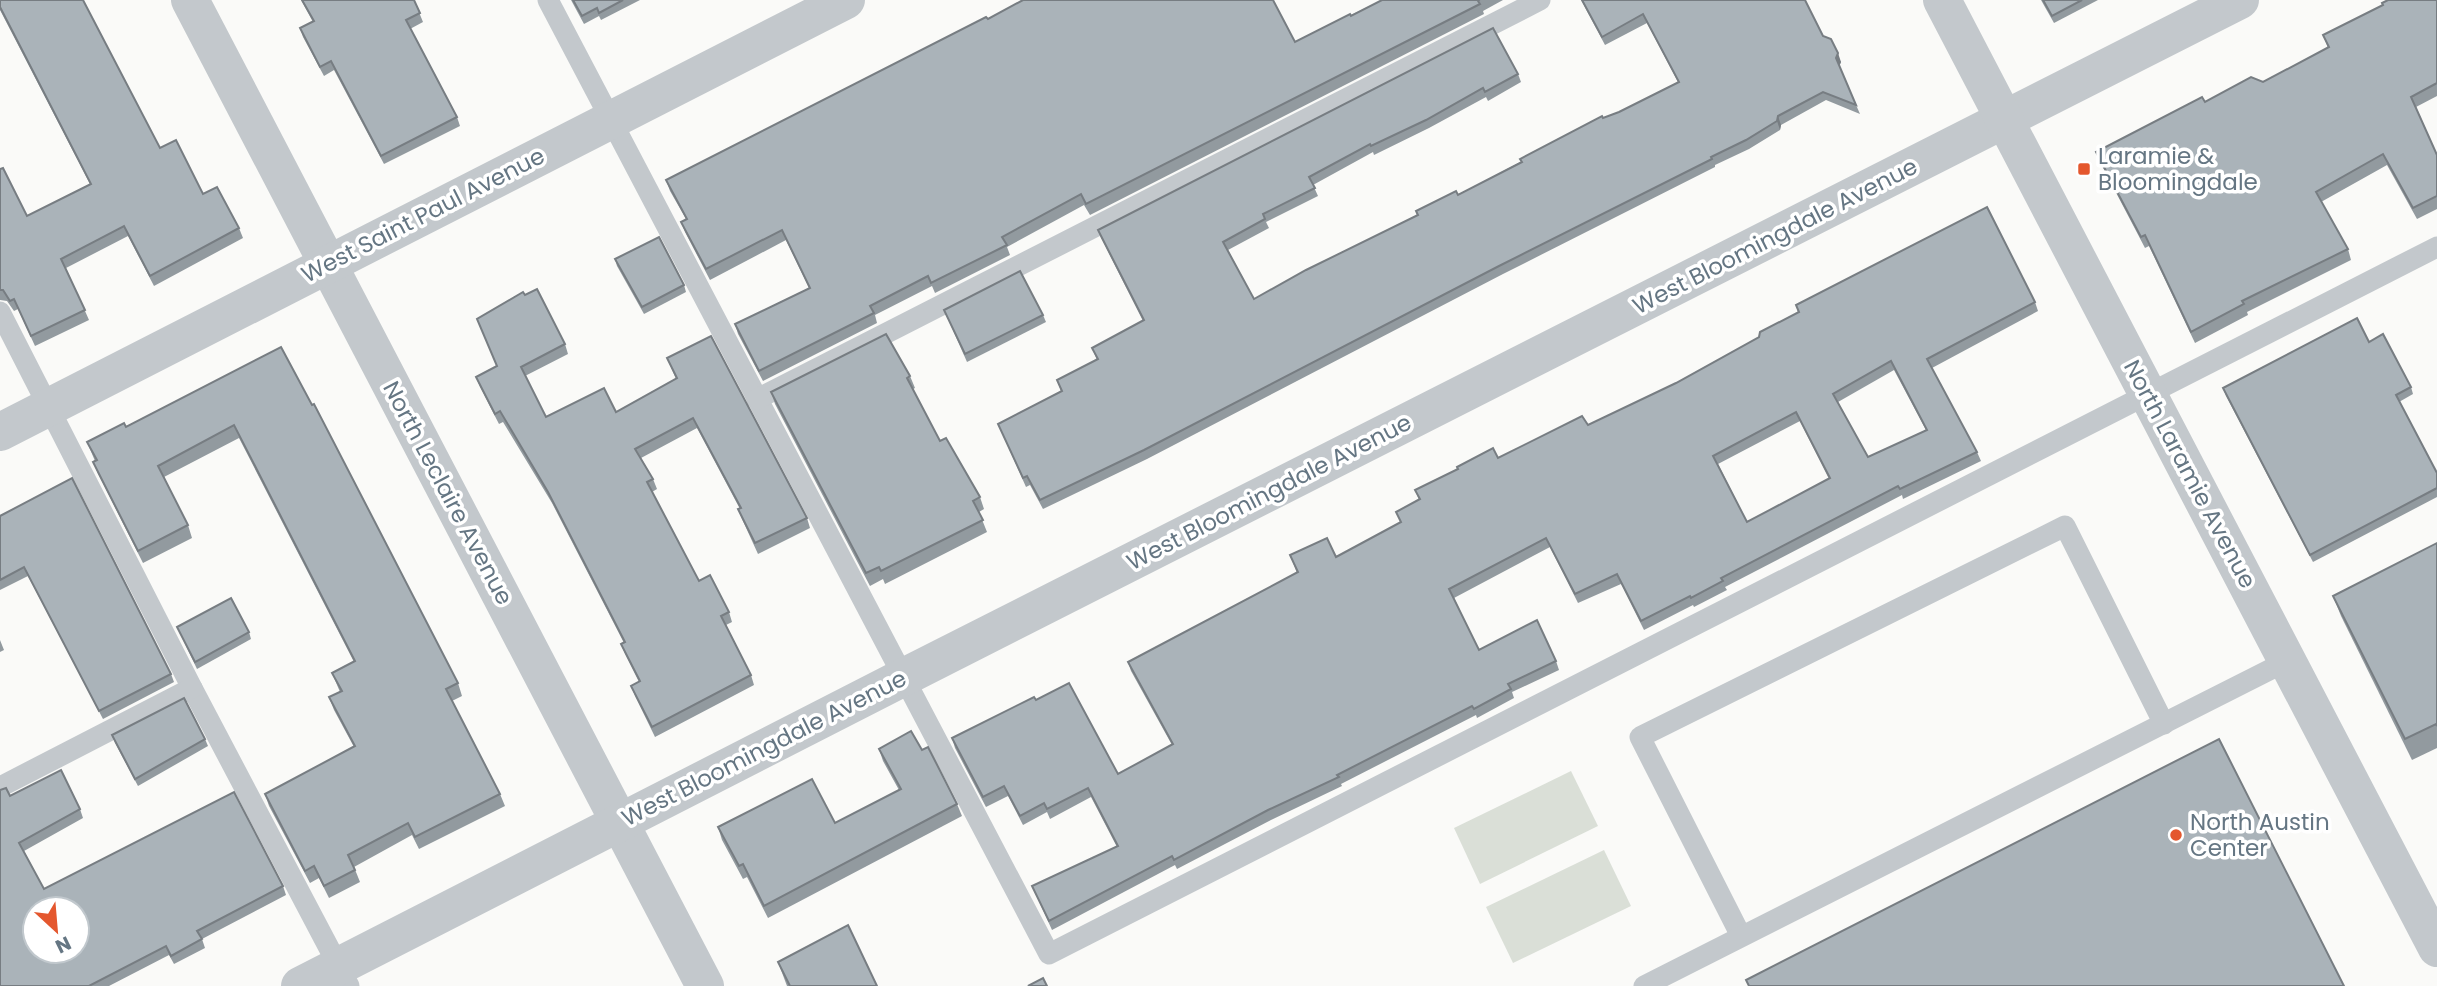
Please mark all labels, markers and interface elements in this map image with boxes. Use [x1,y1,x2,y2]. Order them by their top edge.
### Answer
street label: West Saint Paul Avenue [296,140,550,290]
place label: Laramie & Bloomingdale [2098,140,2258,198]
street label: West Bloomingdale Avenue [1627,150,1923,322]
marker: Laramie & Bloomingdale [2076,161,2092,177]
street label: North Laramie Avenue [2116,354,2264,594]
street label: North Leclaire Avenue [375,376,521,610]
street label: West Bloomingdale Avenue [1121,406,1417,578]
street label: West Bloomingdale Avenue [616,662,912,834]
place label: North Austin Center [2190,806,2330,864]
marker: North Austin Center [2168,827,2184,843]
north arrow [21,895,91,965]
text: N [51,930,76,960]

